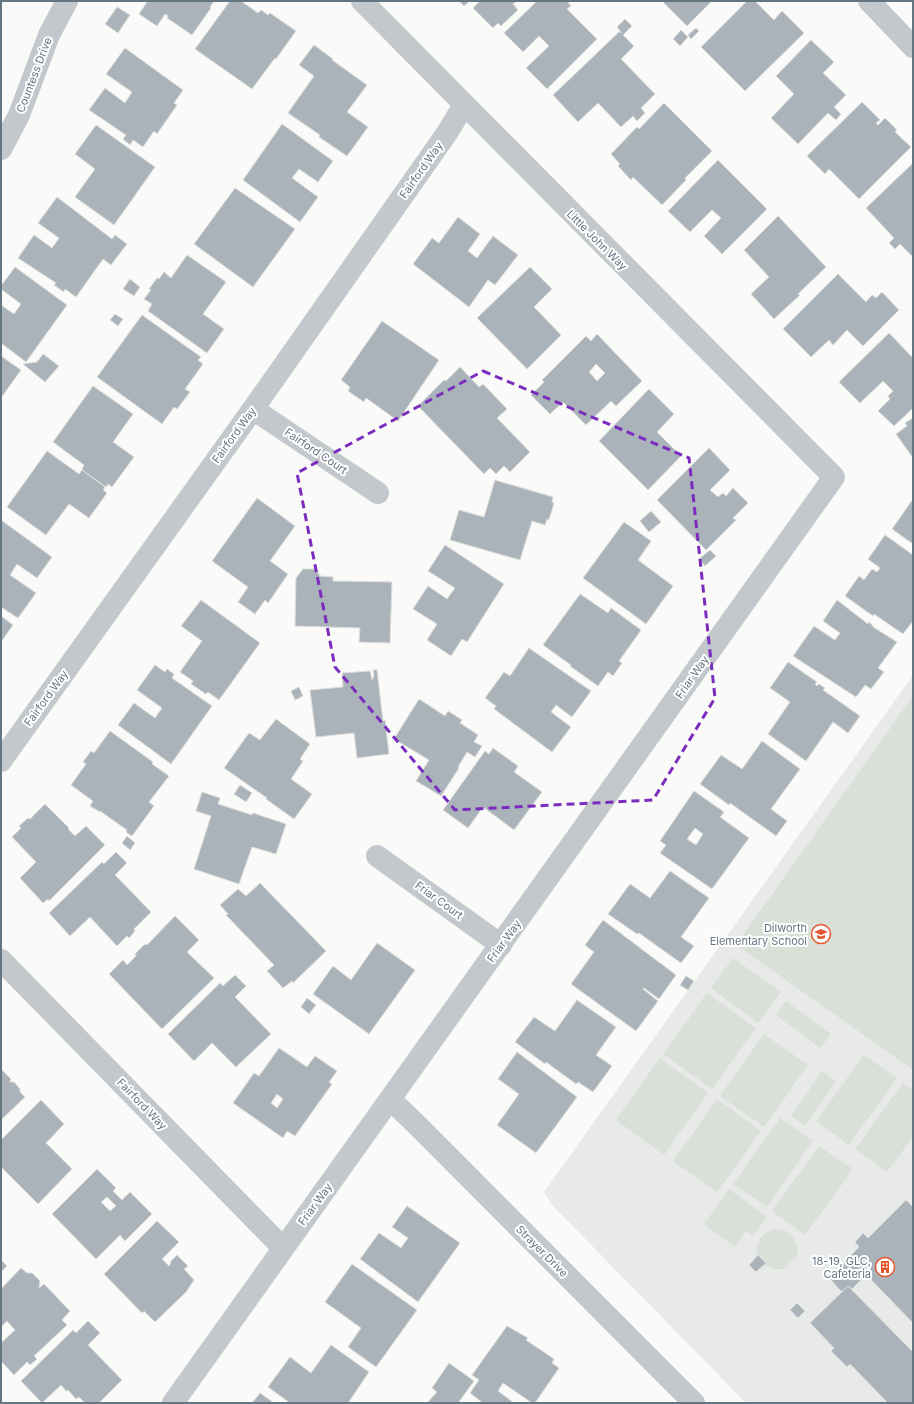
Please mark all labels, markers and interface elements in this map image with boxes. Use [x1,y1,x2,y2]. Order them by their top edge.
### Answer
street label: Countess Drive [13,35,55,115]
street label: Fairford Way [396,139,446,201]
street label: Little John Way [564,207,630,273]
street label: Fairford Way [209,404,259,466]
street label: Fairford Court [282,425,350,477]
street label: Friar Way [672,653,712,701]
street label: Fairford Way [21,667,71,729]
street label: Friar Court [412,878,466,922]
street label: Friar Way [484,917,524,965]
place label: Dilworth Elementary School [710,921,807,948]
school or university icon: Dilworth Elementary School [810,923,832,945]
street label: Fairford Way [114,1075,170,1133]
street label: Friar Way [295,1180,335,1228]
street label: Strayer Drive [513,1222,571,1280]
place label: 18-19, GLC, Cafeteria [812,1254,871,1281]
building icon: 18-19, GLC, Cafeteria [874,1256,896,1278]

